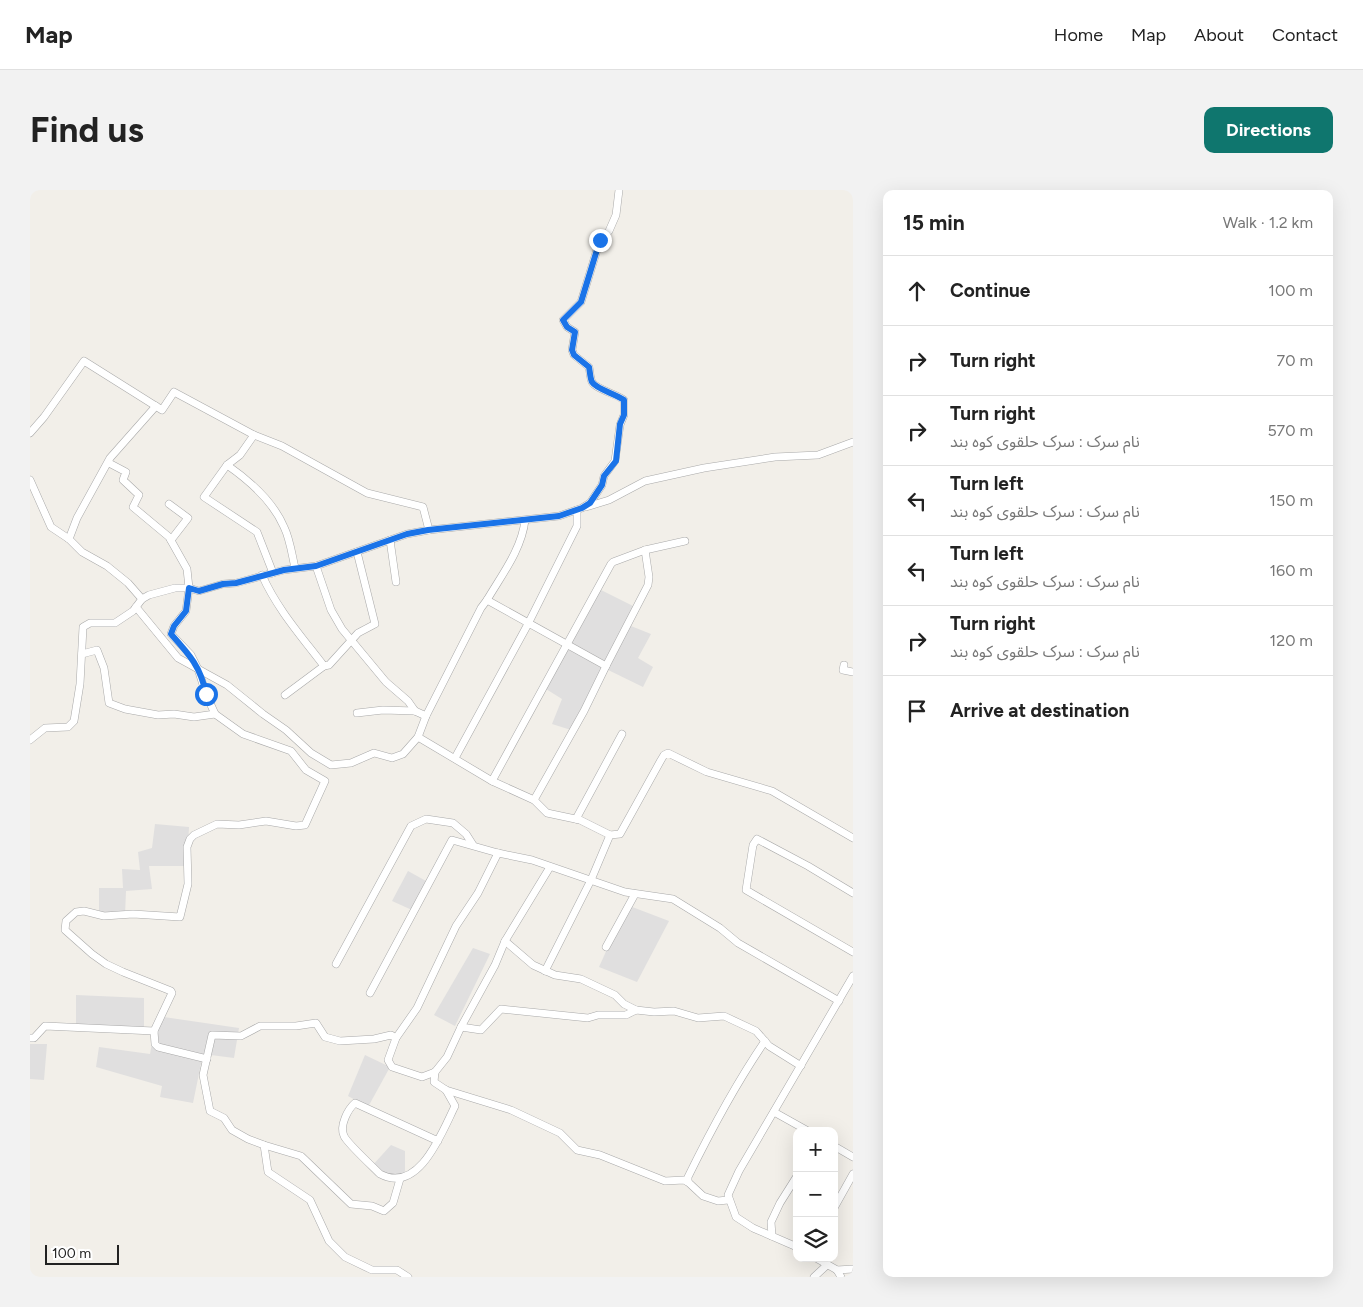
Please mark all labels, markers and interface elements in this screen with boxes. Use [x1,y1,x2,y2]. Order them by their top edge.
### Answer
text: Map [25,20,73,49]
text: Home [1054,24,1103,46]
text: Map [1131,24,1166,46]
text: About [1194,24,1244,46]
text: Contact [1272,24,1338,46]
button: Directions [1204,107,1333,153]
text: Find us [30,109,144,151]
text: 15 min [903,210,965,235]
text: Walk · 1.2 km [1223,213,1313,232]
route end [589,229,612,252]
icon: ahead [903,277,931,305]
text: Continue [950,279,1030,302]
text: 100 m [1268,281,1313,300]
icon: right [903,347,931,375]
text: Turn right [950,349,1036,372]
text: 70 m [1277,351,1313,370]
text: Turn right [950,402,1036,425]
icon: right [903,417,931,445]
text: 570 m [1267,421,1313,440]
text: نام سرک : سرک حلقوی کوه بند [950,432,1140,451]
text: Turn left [950,472,1024,495]
icon: left [903,487,931,515]
text: 150 m [1269,491,1313,510]
text: نام سرک : سرک حلقوی کوه بند [950,502,1140,521]
text: Turn left [950,542,1024,565]
icon: left [903,557,931,585]
text: 160 m [1270,561,1313,580]
text: نام سرک : سرک حلقوی کوه بند [950,572,1140,591]
text: Turn right [950,612,1036,635]
icon: right [903,627,931,655]
text: 120 m [1270,631,1313,650]
text: نام سرک : سرک حلقوی کوه بند [950,642,1140,661]
route start [195,683,218,706]
icon: arrive [903,697,931,725]
text: Arrive at destination [950,699,1129,722]
map controls [793,1127,838,1262]
button: + [793,1127,838,1172]
button: − [793,1172,838,1217]
button: layers [793,1217,838,1262]
scale bar [45,1242,119,1265]
text: 100 m [52,1245,91,1262]

